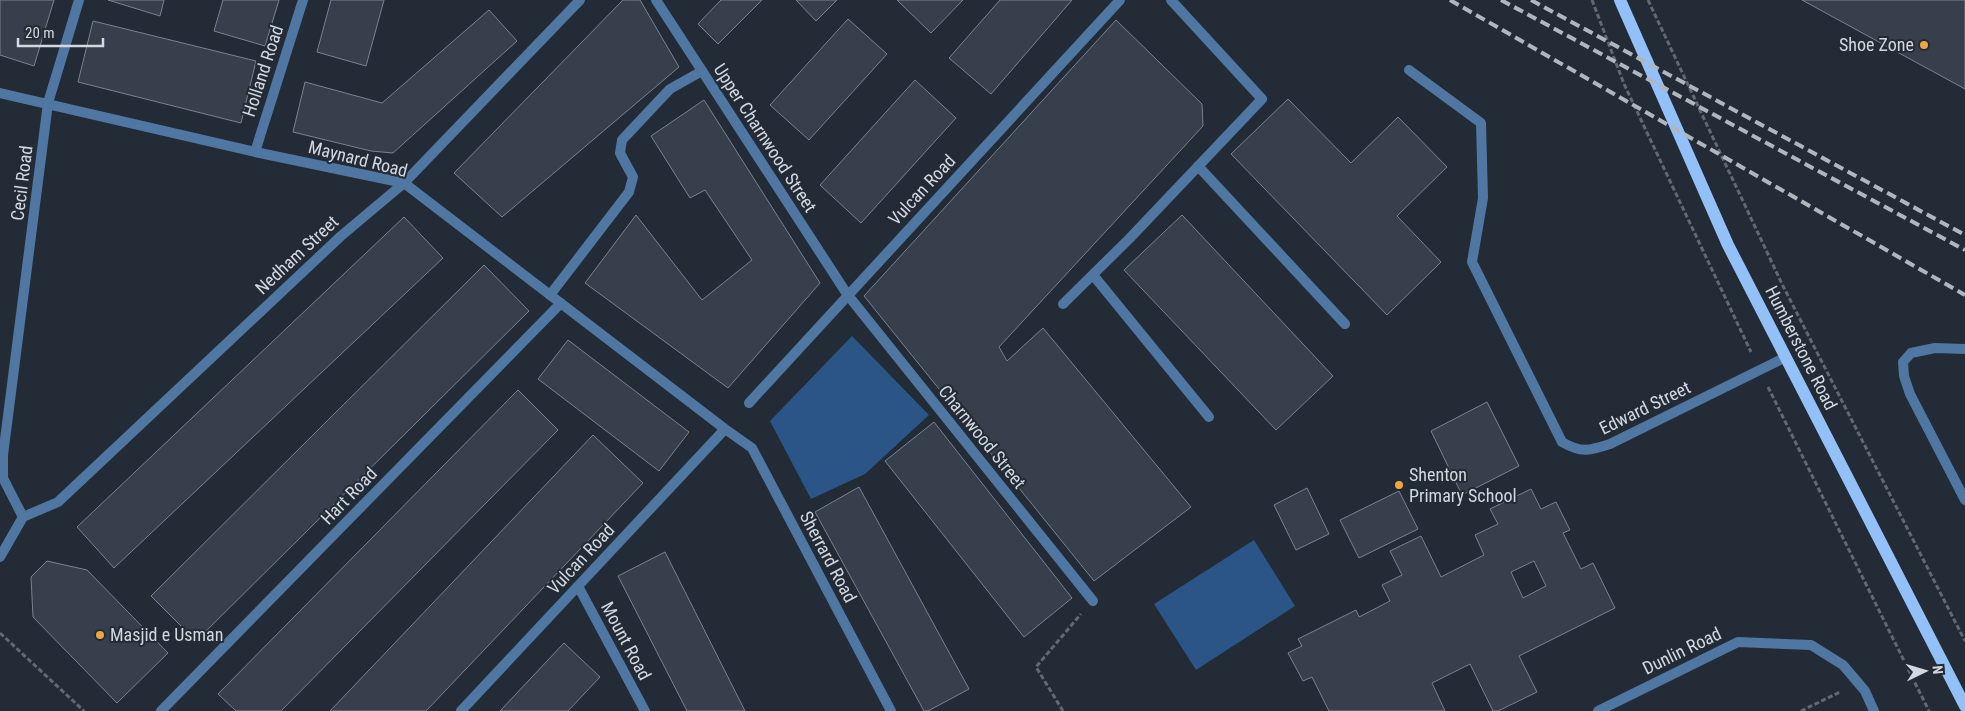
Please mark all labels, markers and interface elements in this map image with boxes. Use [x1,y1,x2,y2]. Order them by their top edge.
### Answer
scale bar [18,15,102,47]
street label: Holland Road [238,22,287,119]
text: 20 m [25,24,55,42]
place label: Shoe Zone [1839,34,1914,55]
marker: Shoe Zone [1918,39,1930,51]
street label: Upper Charnwood Street [710,60,821,216]
street label: Maynard Road [306,136,410,181]
street label: Cecil Road [6,144,37,222]
street label: Vulcan Road [884,150,960,229]
street label: Nedham Street [251,211,342,298]
street label: Humberstone Road [1761,282,1842,413]
street label: Edward Street [1596,377,1694,439]
street label: Charnwood Street [934,381,1030,493]
street label: Hart Road [316,463,381,529]
place label: Shenton Primary School [1409,464,1517,506]
marker: Shenton Primary School [1393,479,1405,491]
street label: Sherrard Road [796,508,861,606]
street label: Vulcan Road [543,519,619,598]
street label: Mount Road [597,598,656,684]
street label: Dunlin Road [1639,622,1725,679]
place label: Masjid e Usman [110,624,223,645]
marker: Masjid e Usman [94,629,106,641]
north arrow [1900,646,1950,696]
text: N [1930,665,1946,675]

